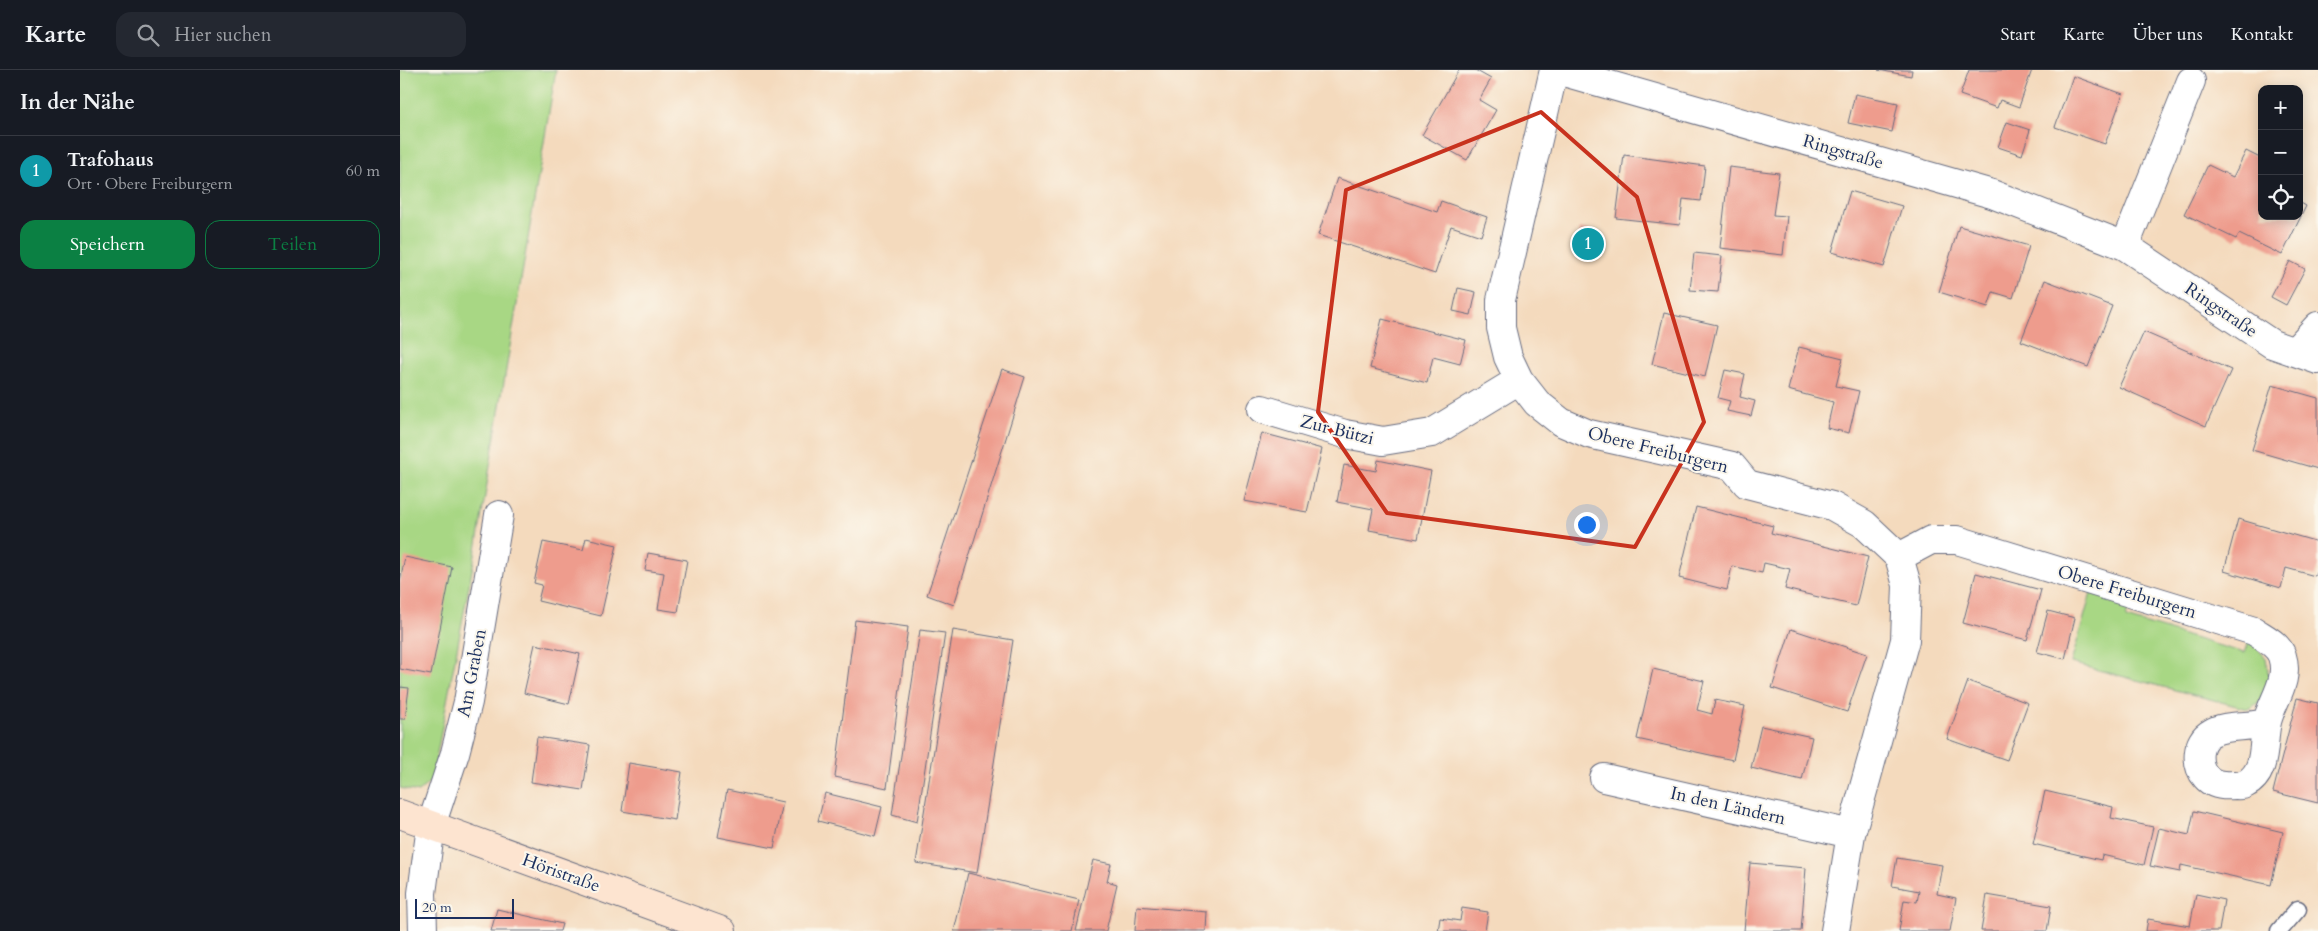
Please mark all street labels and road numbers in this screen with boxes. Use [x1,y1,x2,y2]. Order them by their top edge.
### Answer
street label: Ringstraße [1800,129,1886,175]
street label: Ringstraße [2180,276,2262,344]
street label: Zur Bützi [1298,409,1376,451]
street label: Obere Freiburgern [1585,420,1732,480]
street label: Obere Freiburgern [2054,559,2200,625]
street label: Am Graben [451,626,493,719]
street label: In den Ländern [1668,781,1789,832]
street label: Höristraße [518,847,604,899]

